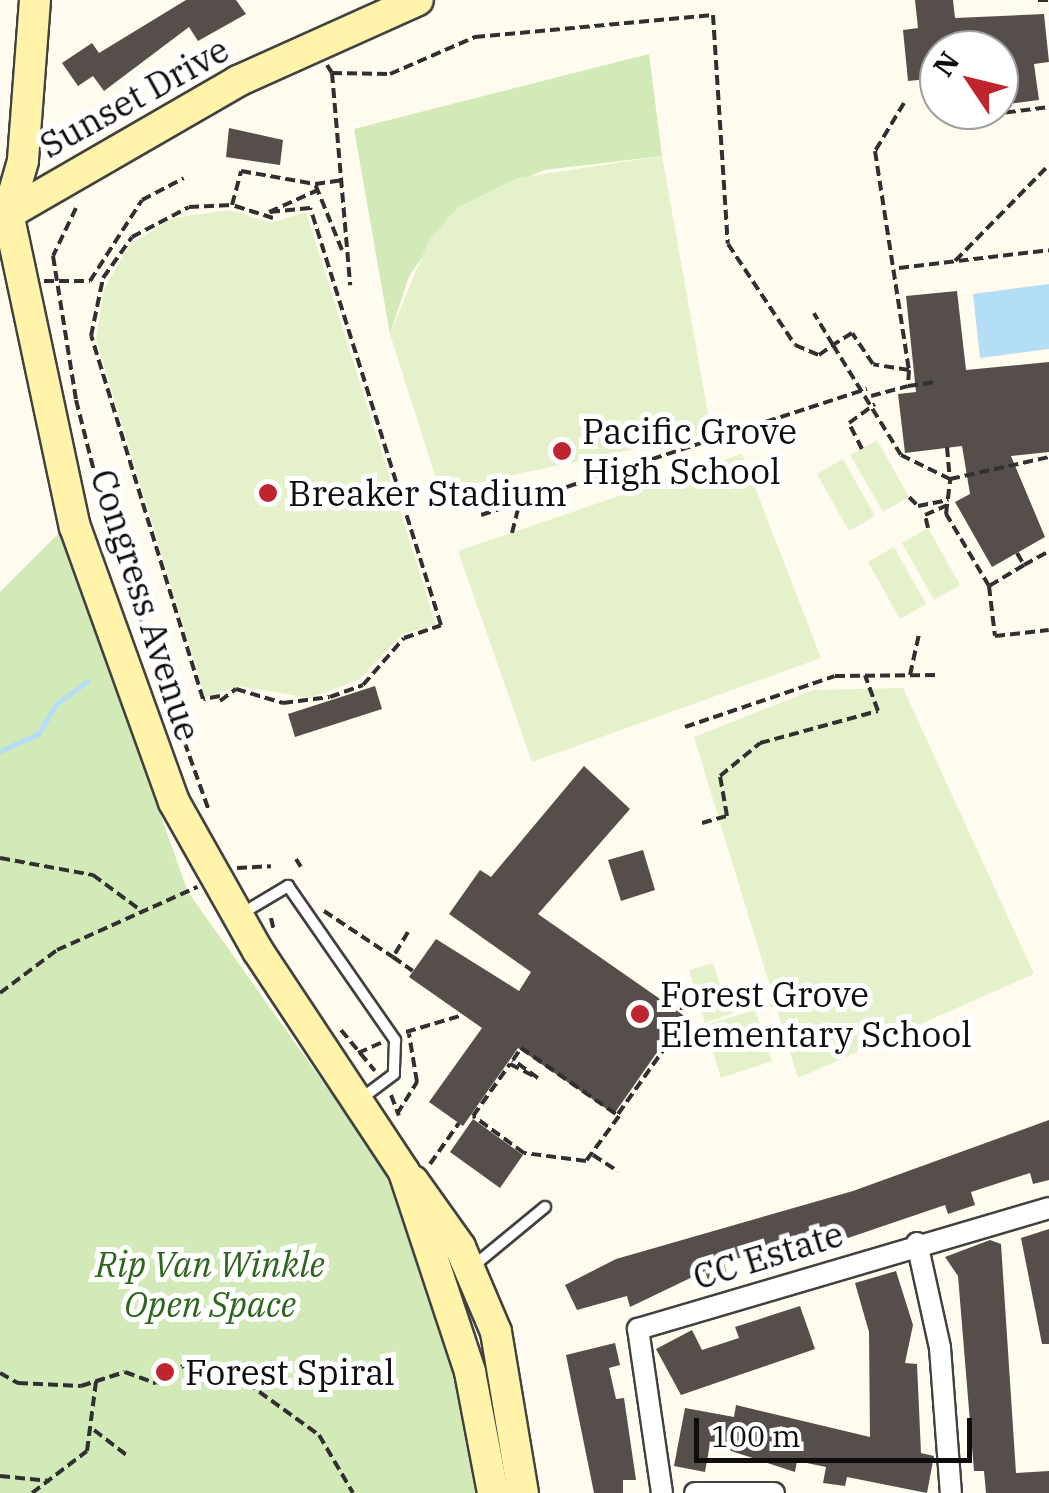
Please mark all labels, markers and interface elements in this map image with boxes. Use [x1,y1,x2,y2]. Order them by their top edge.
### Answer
street label: Sunset Drive [32,28,236,166]
north arrow [919,30,1019,130]
text: N [924,44,967,83]
place label: Pacific Grove High School [582,410,797,492]
marker: Pacific Grove High School [551,440,573,462]
street label: Congress Avenue [82,464,210,746]
place label: Breaker Stadium [288,472,567,514]
marker: Breaker Stadium [257,482,279,504]
place label: Forest Grove Elementary School [660,973,972,1055]
marker: Forest Grove Elementary School [629,1003,651,1025]
street label: CC Estate [688,1212,848,1298]
park label: Rip Van Winkle Open Space [95,1243,325,1325]
place label: Forest Spiral [185,1351,395,1393]
marker: Forest Spiral [154,1361,176,1383]
scale bar [699,1398,976,1460]
text: 100 m [711,1416,801,1455]

